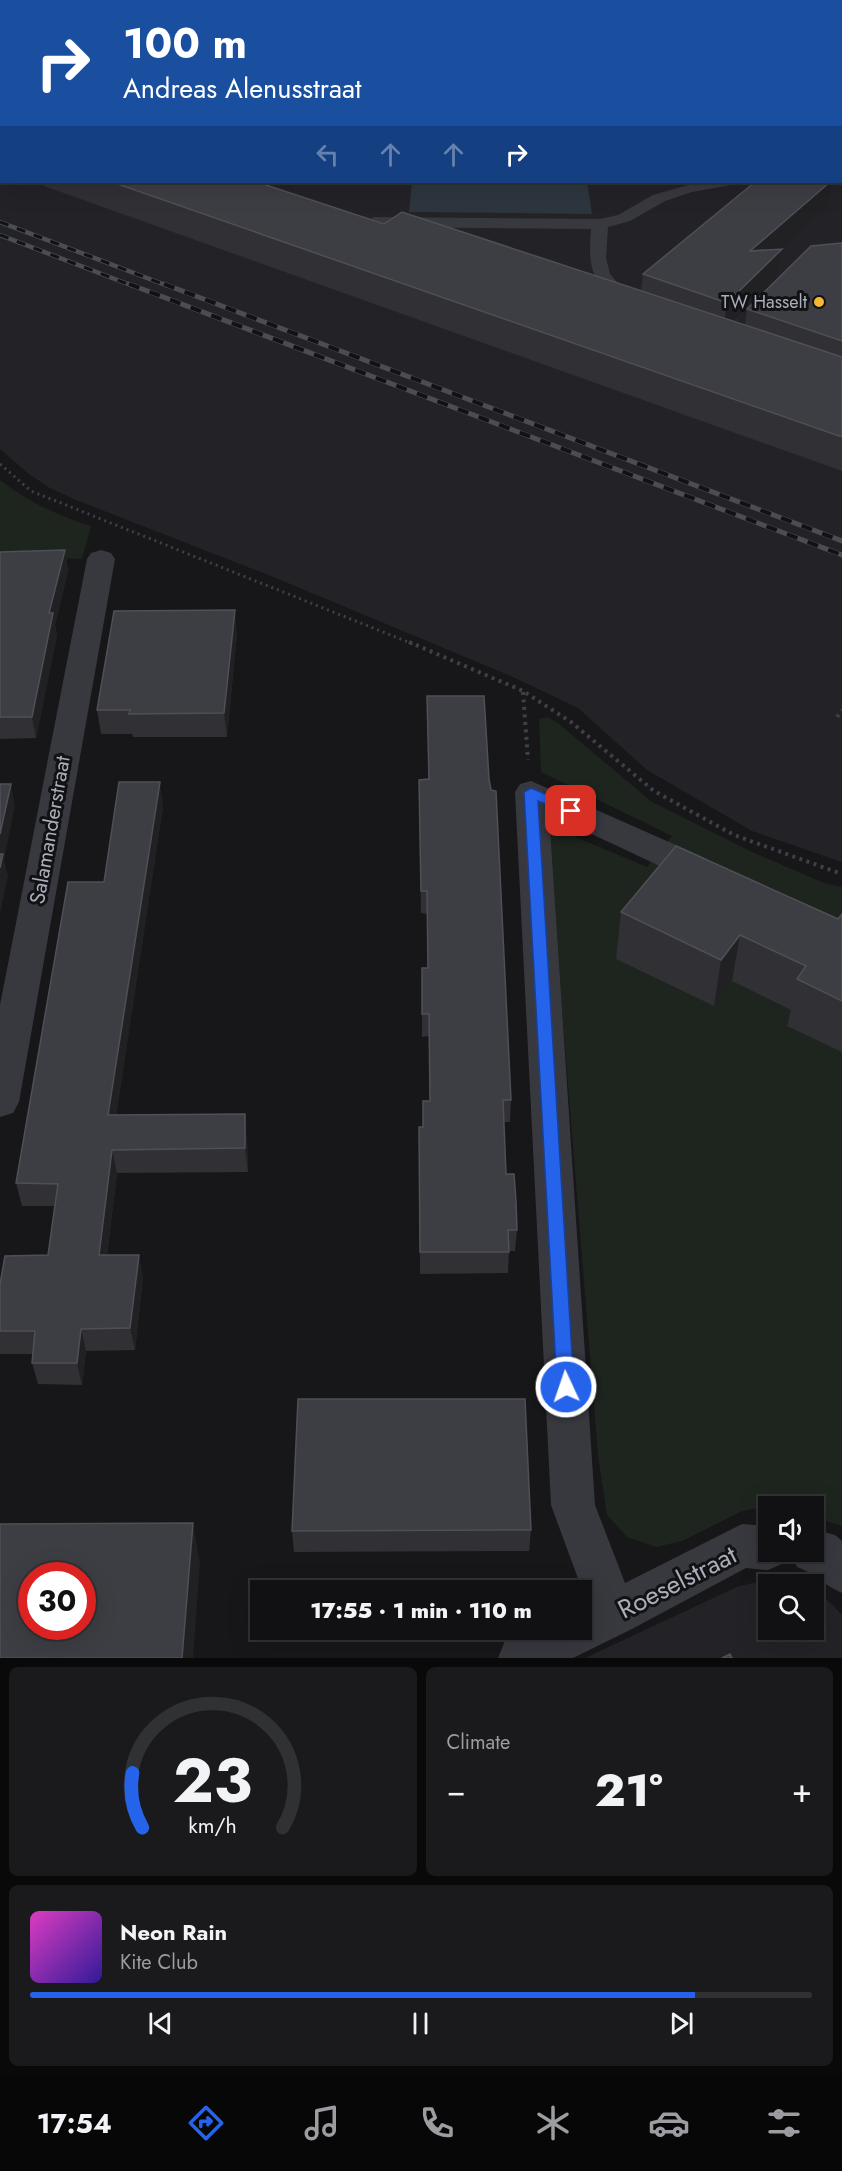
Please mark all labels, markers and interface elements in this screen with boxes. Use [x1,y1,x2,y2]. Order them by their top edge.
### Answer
text: 100 m [123,13,247,74]
icon: right [24,24,102,102]
text: Andreas Alenusstraat [123,69,361,108]
icon: left [311,138,344,171]
icon: ahead [374,138,407,171]
icon: ahead [437,138,470,171]
icon: right [500,138,533,171]
place label: TW Hasselt [721,289,808,315]
marker: TW Hasselt [812,295,826,309]
street label: Salamanderstraat [22,754,78,906]
pin [545,785,596,836]
icon: arrive [554,794,587,827]
position arrow [534,1355,598,1419]
map controls [758,1496,824,1640]
button: sound [758,1496,824,1562]
street label: Roeselstraat [611,1535,744,1628]
speed limit sign: 30 [18,1562,96,1640]
button: search [758,1574,824,1640]
text: 17:55 · 1 min · 110 m [310,1594,532,1626]
text: Climate [447,1728,510,1757]
text: 23 [173,1735,253,1825]
text: 21° [595,1758,663,1823]
text: − [447,1767,466,1814]
text: + [792,1767,812,1814]
text: km/h [189,1811,237,1842]
text: Neon Rain [120,1916,227,1948]
text: Kite Club [120,1948,198,1977]
icon: previous [144,2007,177,2040]
icon: pause [404,2007,437,2040]
icon: next [665,2007,698,2040]
icon: directions [185,2102,227,2144]
icon: music [301,2102,343,2144]
icon: phone [416,2102,458,2144]
icon: climate [532,2102,574,2144]
icon: car [648,2102,690,2144]
icon: filters [763,2102,805,2144]
text: 17:54 [37,2104,112,2143]

